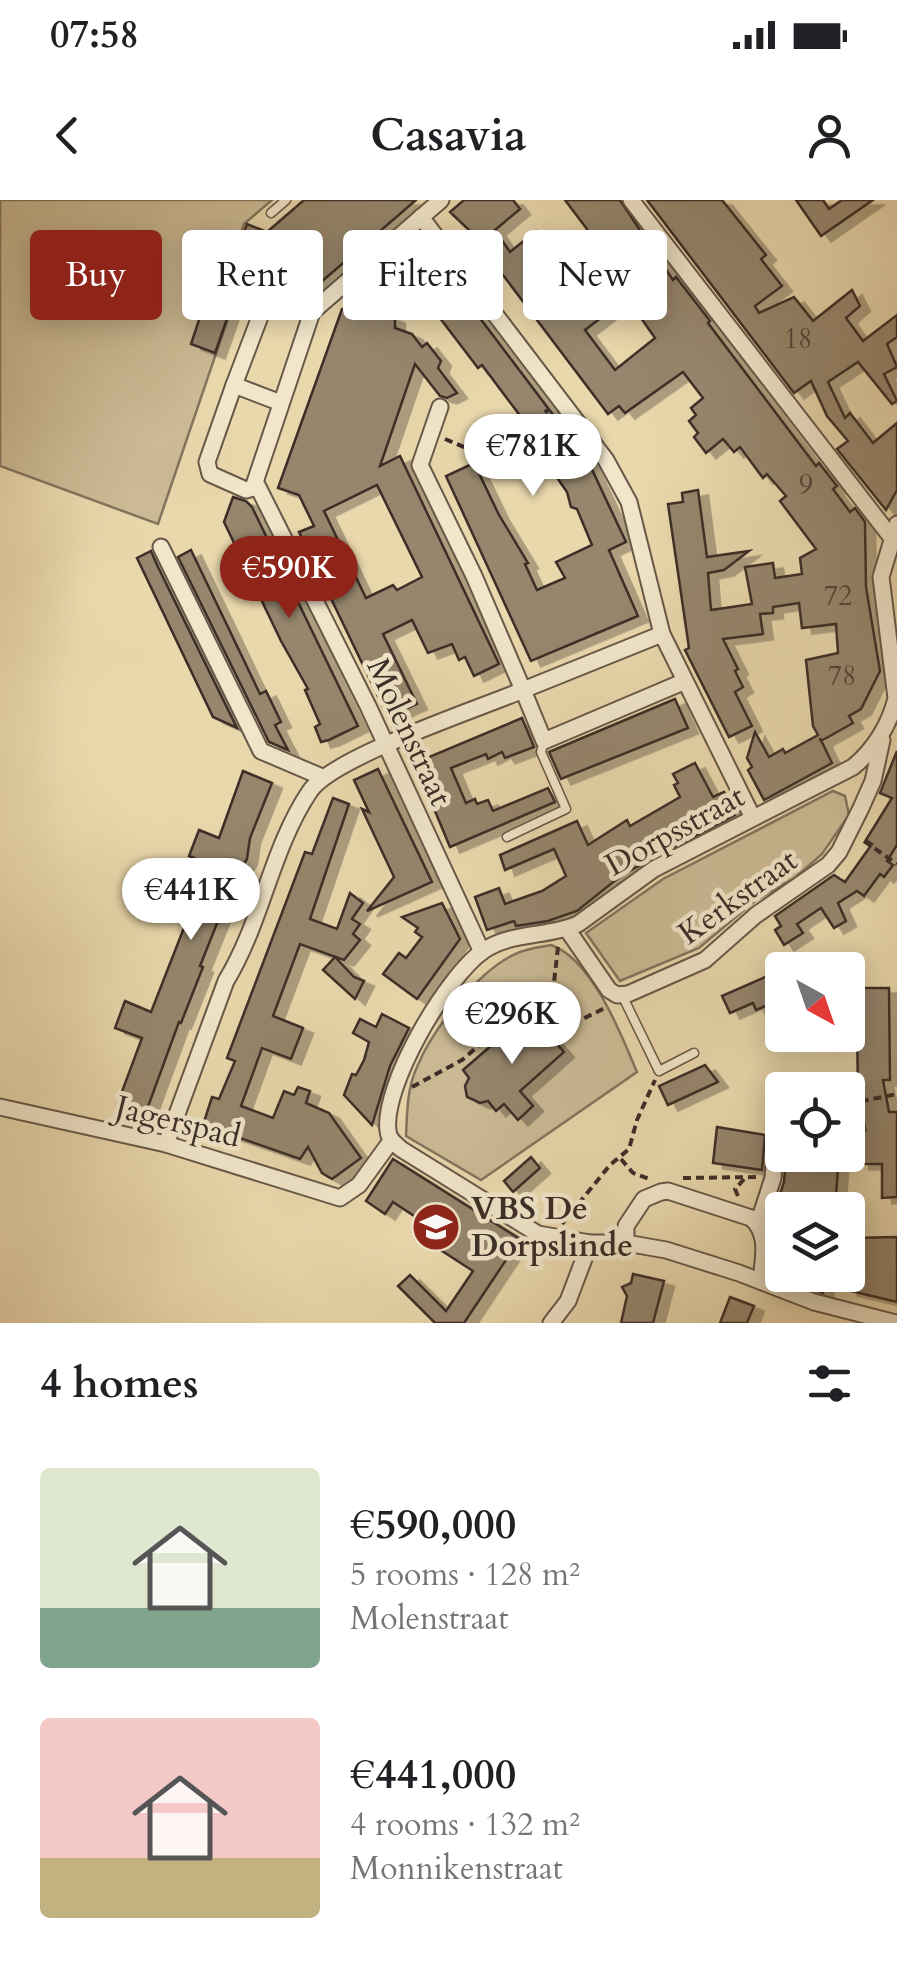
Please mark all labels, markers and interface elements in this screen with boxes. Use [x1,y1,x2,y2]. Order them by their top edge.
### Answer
text: 07:58 [50,9,139,61]
text: Casavia [370,105,527,166]
icon: back [40,108,95,163]
icon: person [802,108,857,163]
chip: Buy [30,230,162,320]
chip: Rent [182,230,323,320]
chip: Filters [343,230,503,320]
chip: New [523,230,667,320]
house number: 18 [784,320,812,358]
pin: €781K [463,414,603,499]
text: €781K [486,424,580,468]
house number: 9 [799,466,813,504]
pin: €590K [219,536,359,621]
text: €590K [242,546,336,590]
house number: 72 [824,577,852,615]
street label: Molenstraat [356,651,462,813]
house number: 78 [828,657,856,695]
street label: Dorpsstraat [597,775,753,887]
street label: Kerkstraat [669,839,807,955]
pin: €441K [121,858,261,943]
text: €441K [144,868,238,912]
north arrow [765,952,865,1052]
map controls [765,952,865,1292]
pin: €296K [442,982,582,1067]
text: €296K [465,992,559,1036]
button: locate [765,1072,865,1172]
street label: Jagerspad [107,1084,245,1159]
place label: VBS De Dorpslinde [471,1187,633,1268]
button: layers [765,1192,865,1292]
school or university icon: VBS De Dorpslinde [410,1201,462,1253]
text: 4 homes [40,1355,198,1412]
icon: filters [802,1356,857,1411]
text: €590,000 [350,1496,516,1553]
icon: home [120,1508,240,1628]
text: 5 rooms · 128 m² [350,1553,580,1597]
text: Molenstraat [350,1597,509,1641]
text: €441,000 [350,1746,516,1803]
icon: home [120,1758,240,1878]
text: 4 rooms · 132 m² [350,1803,580,1847]
text: Monnikenstraat [350,1847,563,1891]

